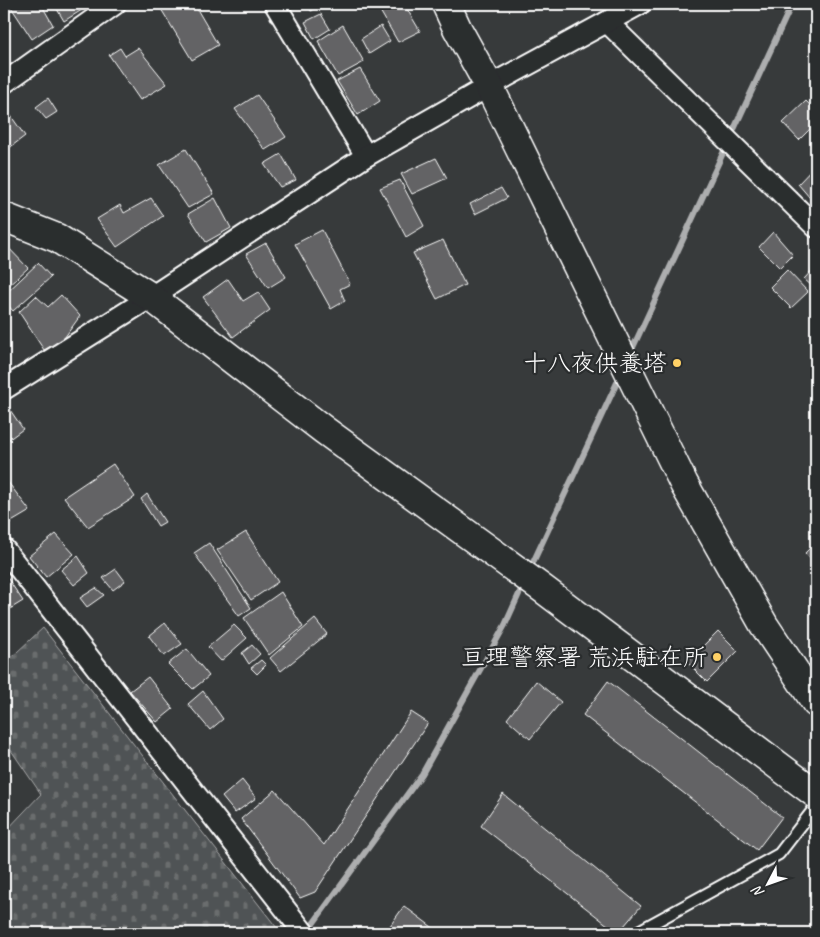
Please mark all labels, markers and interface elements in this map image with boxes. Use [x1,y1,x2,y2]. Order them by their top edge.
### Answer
place label: 十八夜供養塔 [523,348,667,378]
marker: 十八夜供養塔 [671,357,683,369]
place label: 亘理警察署 荒浜駐在所 [461,642,707,672]
marker: 亘理警察署 荒浜駐在所 [711,651,723,663]
north arrow [742,860,792,910]
text: N [748,882,768,901]

